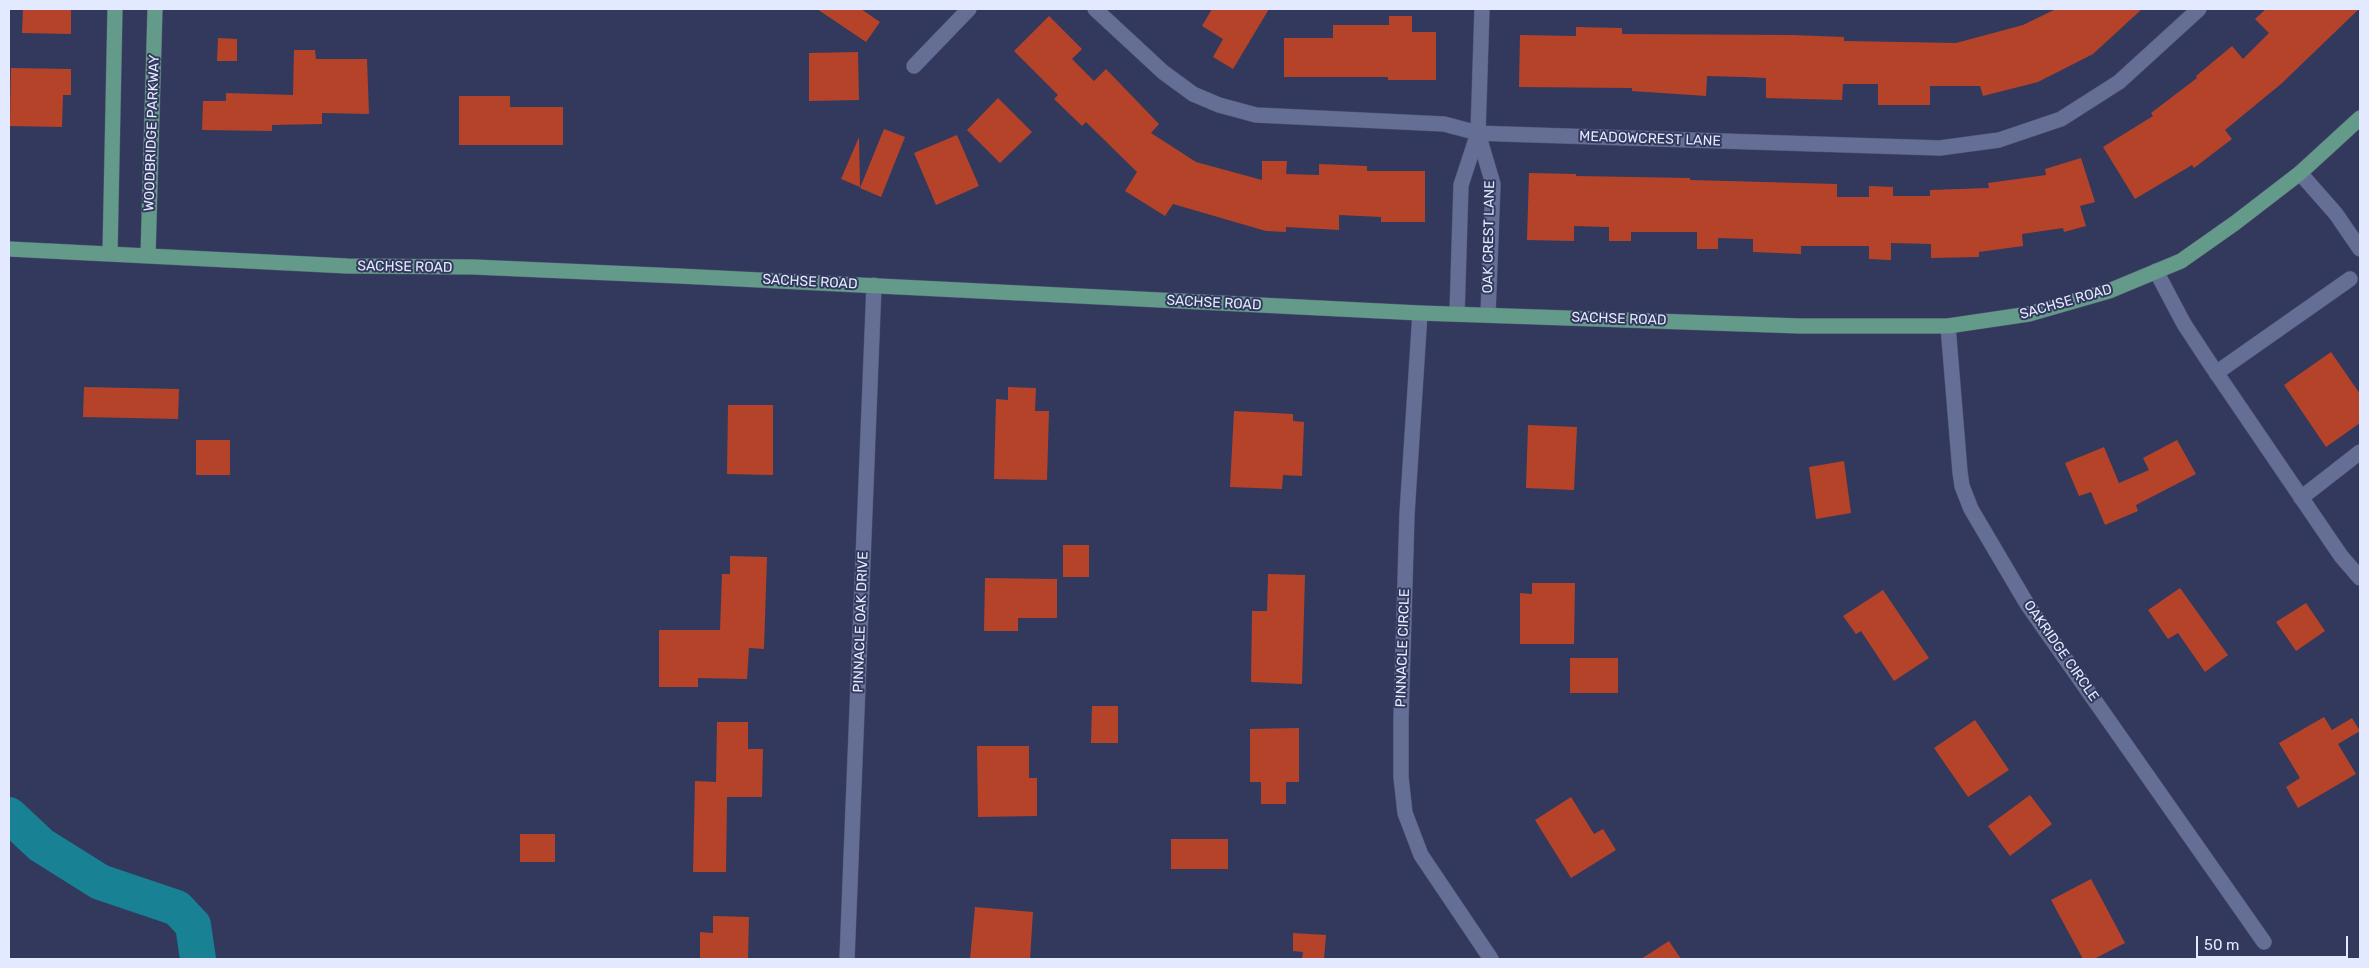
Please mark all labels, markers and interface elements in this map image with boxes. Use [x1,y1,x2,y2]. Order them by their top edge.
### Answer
street label: WOODBRIDGE PARKWAY [141,54,163,212]
street label: MEADOWCREST LANE [1579,128,1721,150]
street label: OAK CREST LANE [1480,180,1498,294]
street label: SACHSE ROAD [357,258,453,276]
street label: SACHSE ROAD [762,271,858,293]
street label: SACHSE ROAD [2018,281,2114,323]
street label: SACHSE ROAD [1166,292,1262,314]
street label: SACHSE ROAD [1571,309,1667,329]
street label: PINNACLE OAK DRIVE [850,551,872,693]
street label: PINNACLE CIRCLE [1393,588,1413,708]
street label: OAKRIDGE CIRCLE [2020,597,2102,705]
scale bar [2199,926,2352,958]
text: 50 m [2204,936,2239,954]

